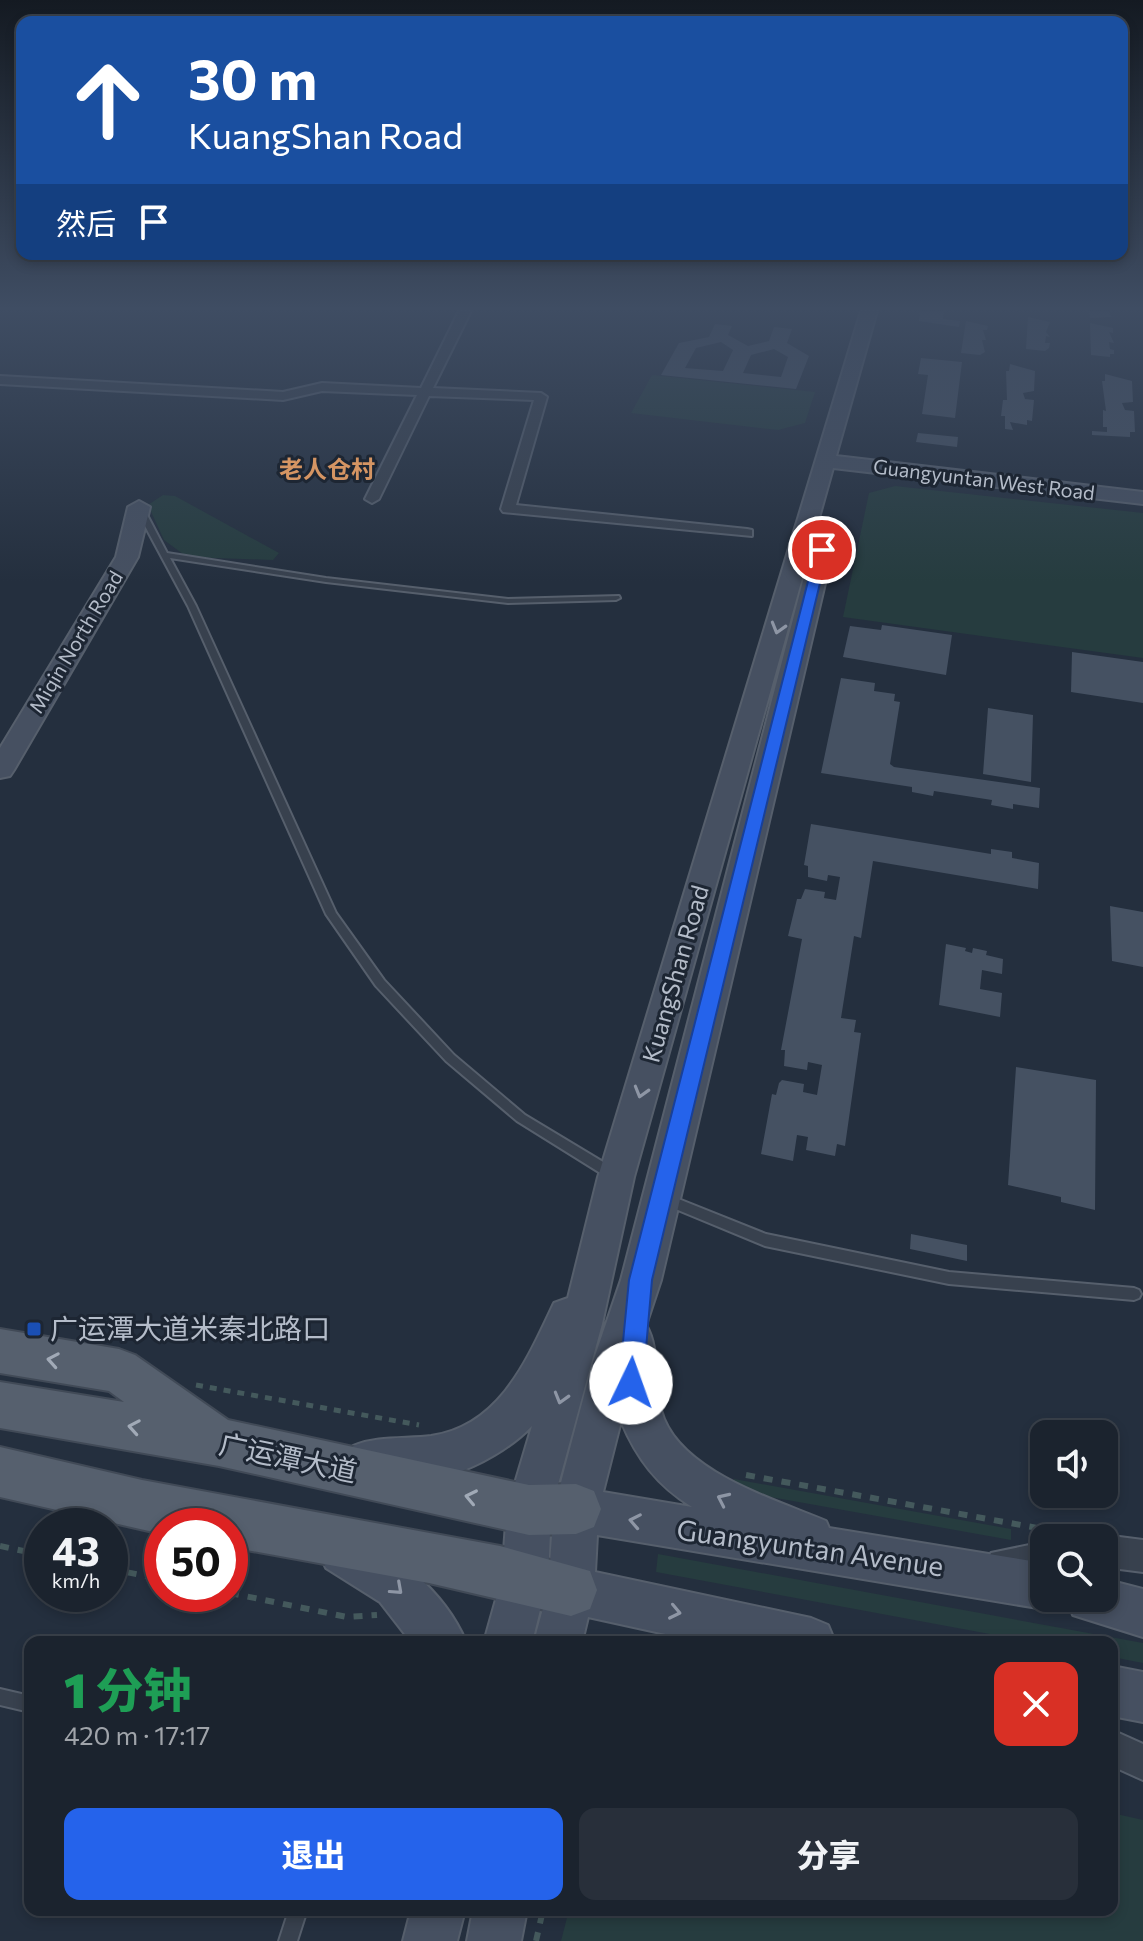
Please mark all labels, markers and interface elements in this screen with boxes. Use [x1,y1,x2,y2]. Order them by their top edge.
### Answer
text: 30 m [188,43,317,112]
icon: ahead [56,48,160,152]
text: KuangShan Road [188,112,463,156]
icon: arrive [132,200,176,244]
text: 然后 [56,204,116,241]
district label: 老人仓村 [279,454,375,483]
street label: Guangyuntan West Road [872,454,1096,504]
pin [788,516,856,584]
icon: arrive [800,528,844,572]
street label: Miqin North Road [23,566,127,717]
one-way arrow [771,620,787,634]
street label: KuangShan Road [635,881,714,1066]
one-way arrow [634,1085,650,1098]
place label: 广运潭大道米秦北路口 [50,1311,330,1345]
marker: 广运潭大道米秦北路口 [25,1320,43,1338]
position arrow [589,1341,673,1425]
one-way arrow [46,1352,59,1369]
one-way arrow [554,1390,570,1404]
one-way arrow [128,1420,141,1437]
map controls [1030,1420,1118,1612]
button: sound [1030,1420,1118,1508]
street label: 广运潭大道 [216,1426,360,1488]
one-way arrow [465,1489,478,1506]
one-way arrow [716,1493,731,1509]
speed limit sign: 50 [144,1508,248,1612]
street label: Guangyuntan Avenue [675,1511,946,1583]
one-way arrow [629,1513,642,1530]
button: search [1030,1524,1118,1612]
text: 43 [52,1525,100,1574]
text: km/h [52,1568,100,1592]
one-way arrow [388,1579,403,1594]
one-way arrow [667,1603,681,1620]
text: 1 分钟 [64,1659,192,1718]
button: close [994,1662,1078,1746]
text: 420 m · 17:17 [64,1719,210,1750]
button: 退出 [64,1808,563,1900]
button: 分享 [579,1808,1078,1900]

